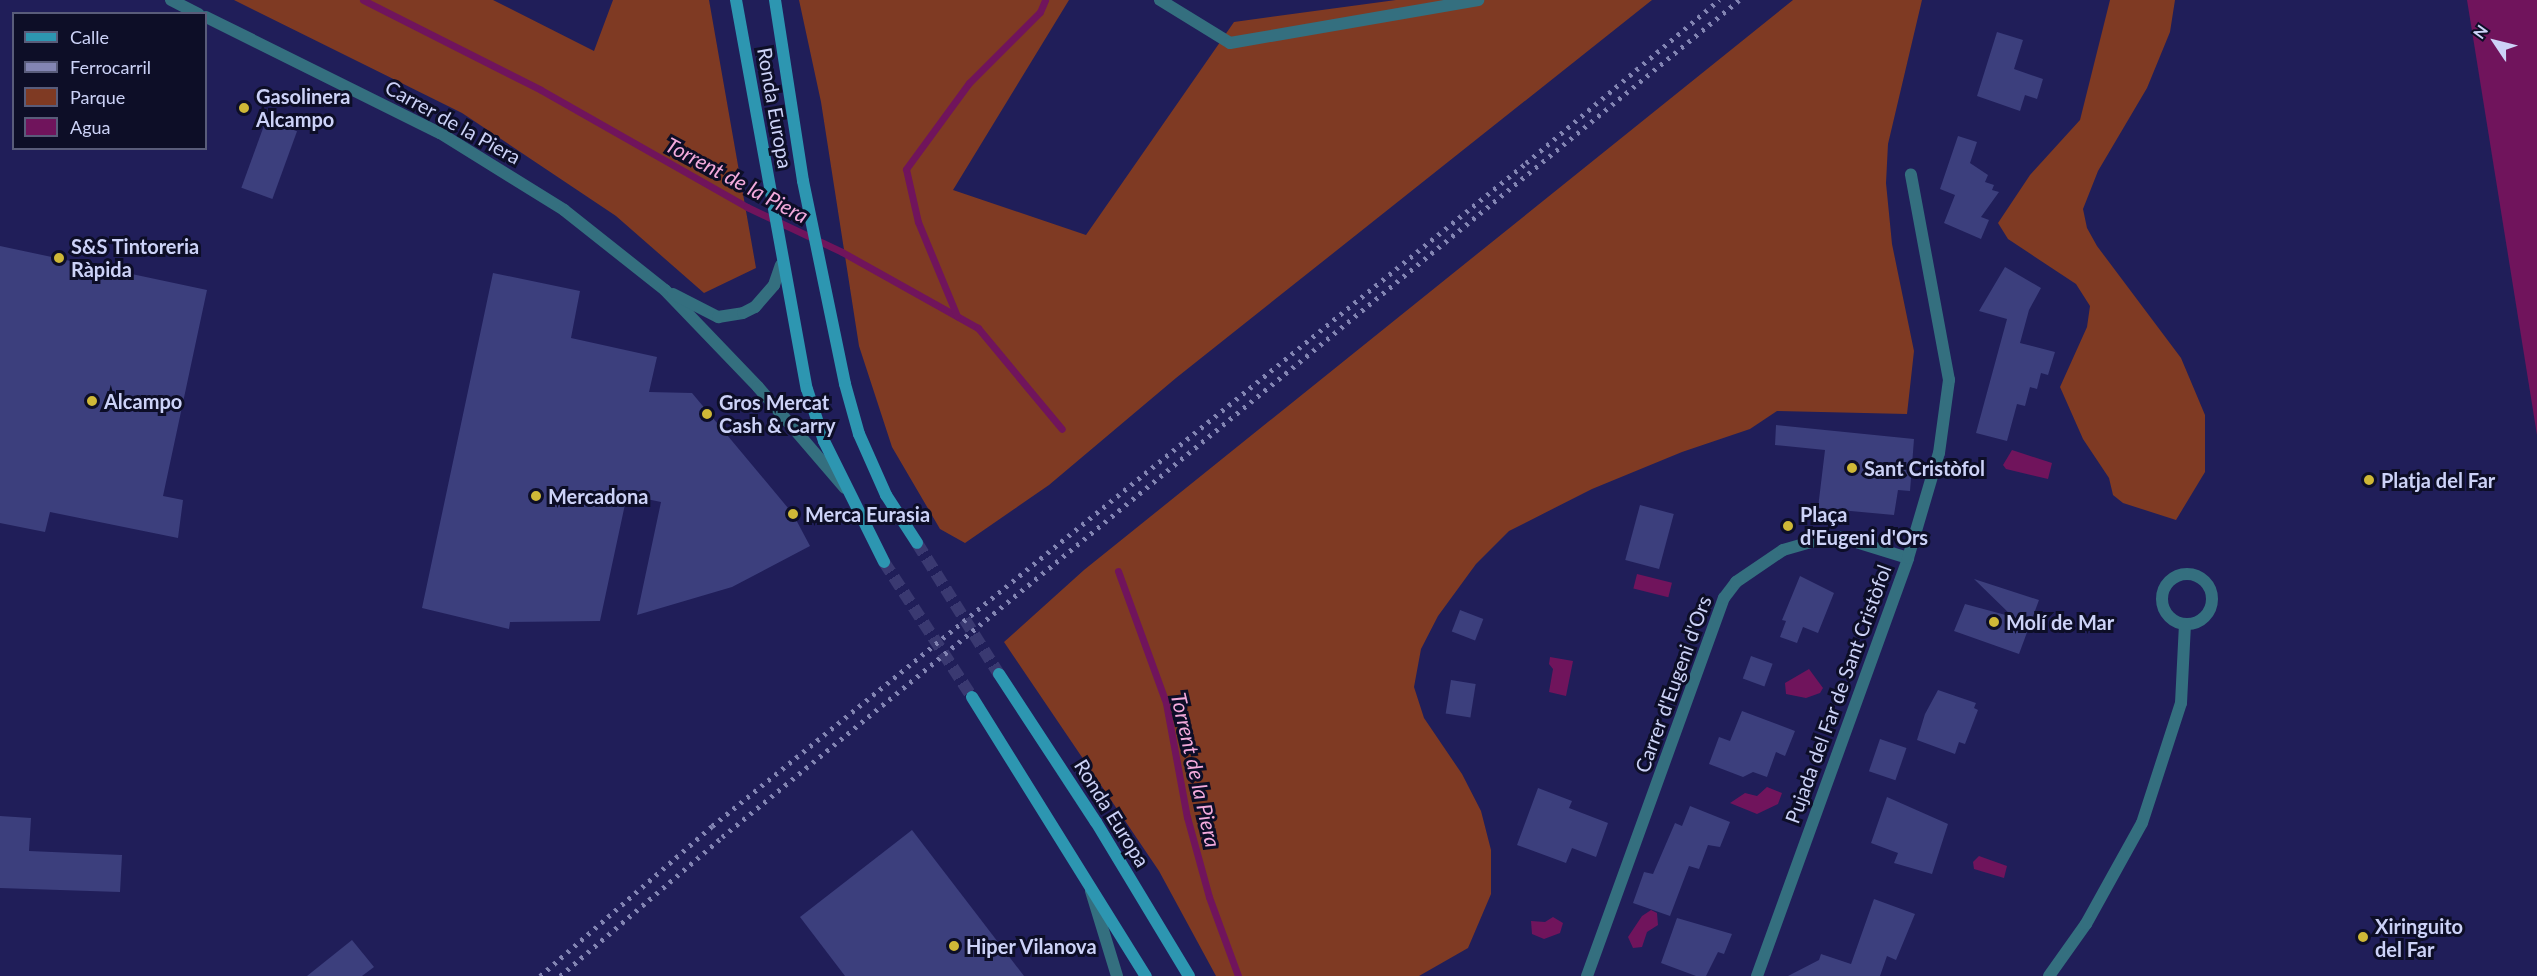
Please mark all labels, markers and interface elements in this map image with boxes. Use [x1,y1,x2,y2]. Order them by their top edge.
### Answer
legend [12,12,207,150]
north arrow [2465,12,2525,72]
text: N [2469,21,2491,42]
text: Calle [70,26,109,48]
street label: Ronda Europa [753,46,797,170]
text: Ferrocarril [70,56,151,78]
street label: Carrer de la Piera [381,75,525,169]
place label: Gasolinera Alcampo [256,84,350,131]
text: Parque [70,86,125,108]
marker: Gasolinera Alcampo [237,101,251,115]
text: Agua [70,116,111,138]
water label: Torrent de la Piera [661,132,813,228]
place label: S&S Tintoreria Ràpida [71,234,200,281]
marker: S&S Tintoreria Ràpida [52,251,66,265]
place label: Alcampo [104,389,182,413]
place label: Gros Mercat Cash & Carry [719,390,835,437]
marker: Alcampo [85,394,99,408]
marker: Gros Mercat Cash & Carry [700,407,714,421]
place label: Sant Cristòfol [1864,456,1985,480]
marker: Sant Cristòfol [1845,461,1859,475]
place label: Platja del Far [2381,468,2495,492]
marker: Platja del Far [2362,473,2376,487]
place label: Mercadona [548,484,648,508]
marker: Mercadona [529,489,543,503]
place label: Merca Eurasia [805,502,930,526]
place label: Plaça d'Eugeni d'Ors [1800,502,1928,549]
marker: Merca Eurasia [786,507,800,521]
marker: Plaça d'Eugeni d'Ors [1781,519,1795,533]
street label: Pujada del Far de Sant Cristòfol [1780,561,1896,827]
street label: Carrer d'Eugeni d'Ors [1630,592,1716,776]
place label: Molí de Mar [2006,610,2114,634]
marker: Molí de Mar [1987,615,2001,629]
water label: Torrent de la Piera [1166,690,1226,850]
street label: Ronda Europa [1069,755,1155,871]
place label: Xiringuito del Far [2375,914,2463,961]
marker: Xiringuito del Far [2356,930,2370,944]
place label: Hiper Vilanova [966,934,1098,958]
marker: Hiper Vilanova [947,939,961,953]

